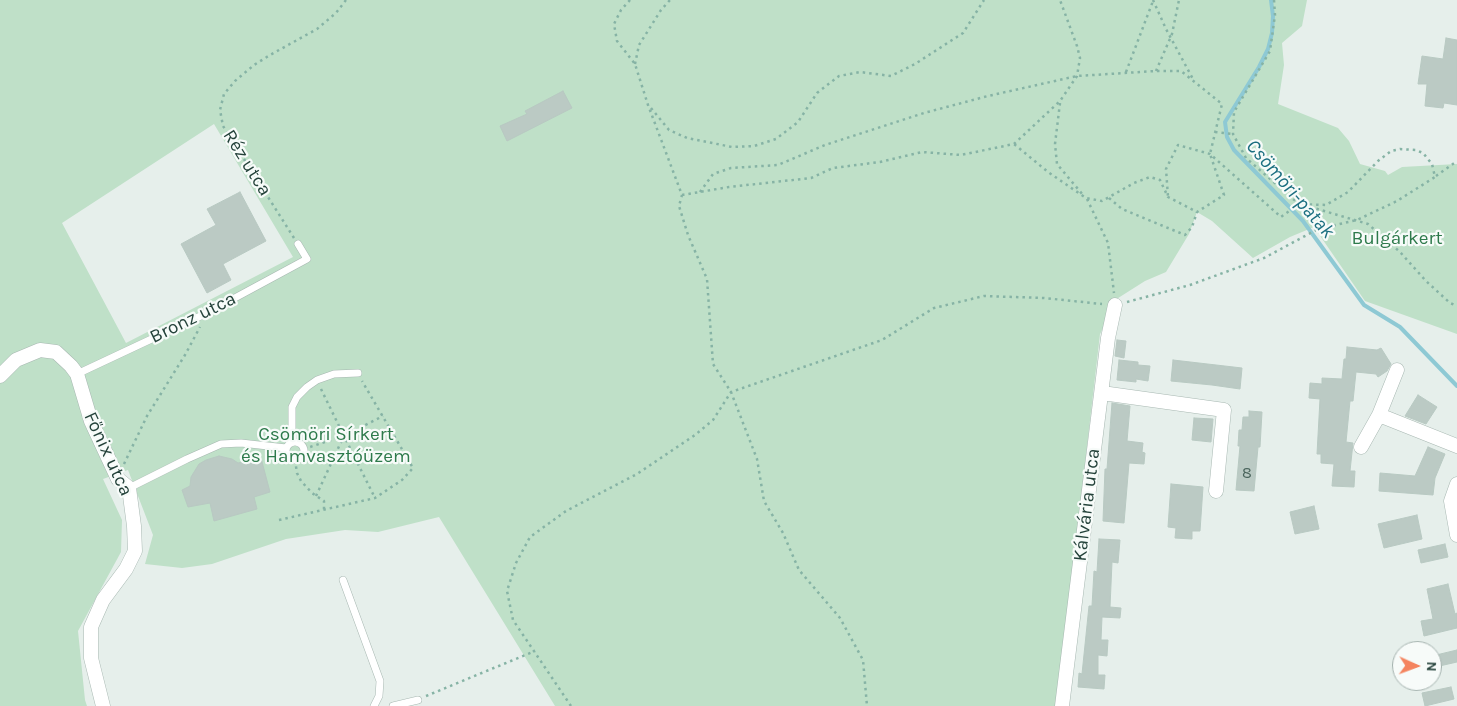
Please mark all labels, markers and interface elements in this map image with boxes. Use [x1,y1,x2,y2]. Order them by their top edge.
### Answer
street label: Réz utca [218,126,276,200]
water label: Csömöri-patak [1241,135,1339,243]
park label: Bulgárkert [1351,228,1443,250]
street label: Bronz utca [146,287,240,349]
street label: Főnix utca [79,408,137,500]
park label: Csömöri Sírkert és Hamvasztóüzem [241,424,411,468]
street label: Kálvária utca [1069,447,1105,563]
house number: 8 [1242,463,1252,483]
north arrow [1392,641,1442,691]
text: N [1423,661,1440,672]

